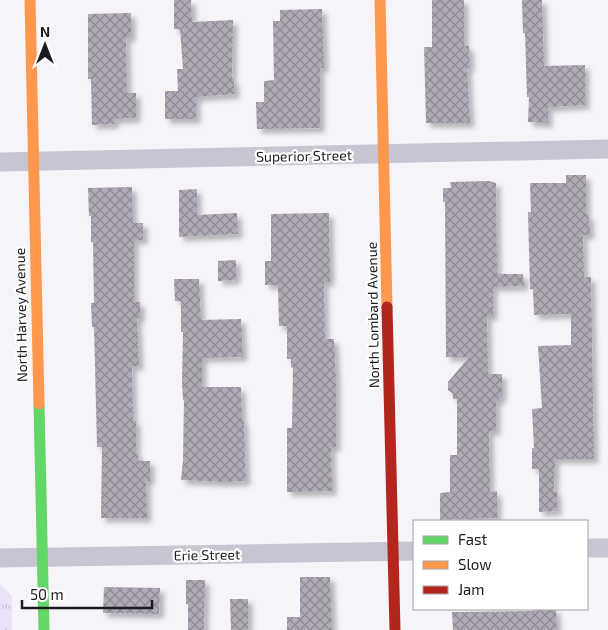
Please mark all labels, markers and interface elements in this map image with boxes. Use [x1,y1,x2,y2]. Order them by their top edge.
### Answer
north arrow [20,20,70,70]
text: N [40,23,50,40]
street label: Superior Street [256,146,352,165]
street label: North Lombard Avenue [363,242,382,388]
street label: North Harvey Avenue [11,248,30,382]
legend [413,520,588,610]
text: Fast [458,530,488,548]
street label: Erie Street [174,545,240,564]
text: Slow [458,555,492,573]
scale bar [22,578,152,610]
text: Jam [458,580,484,598]
text: 50 m [30,585,64,603]

